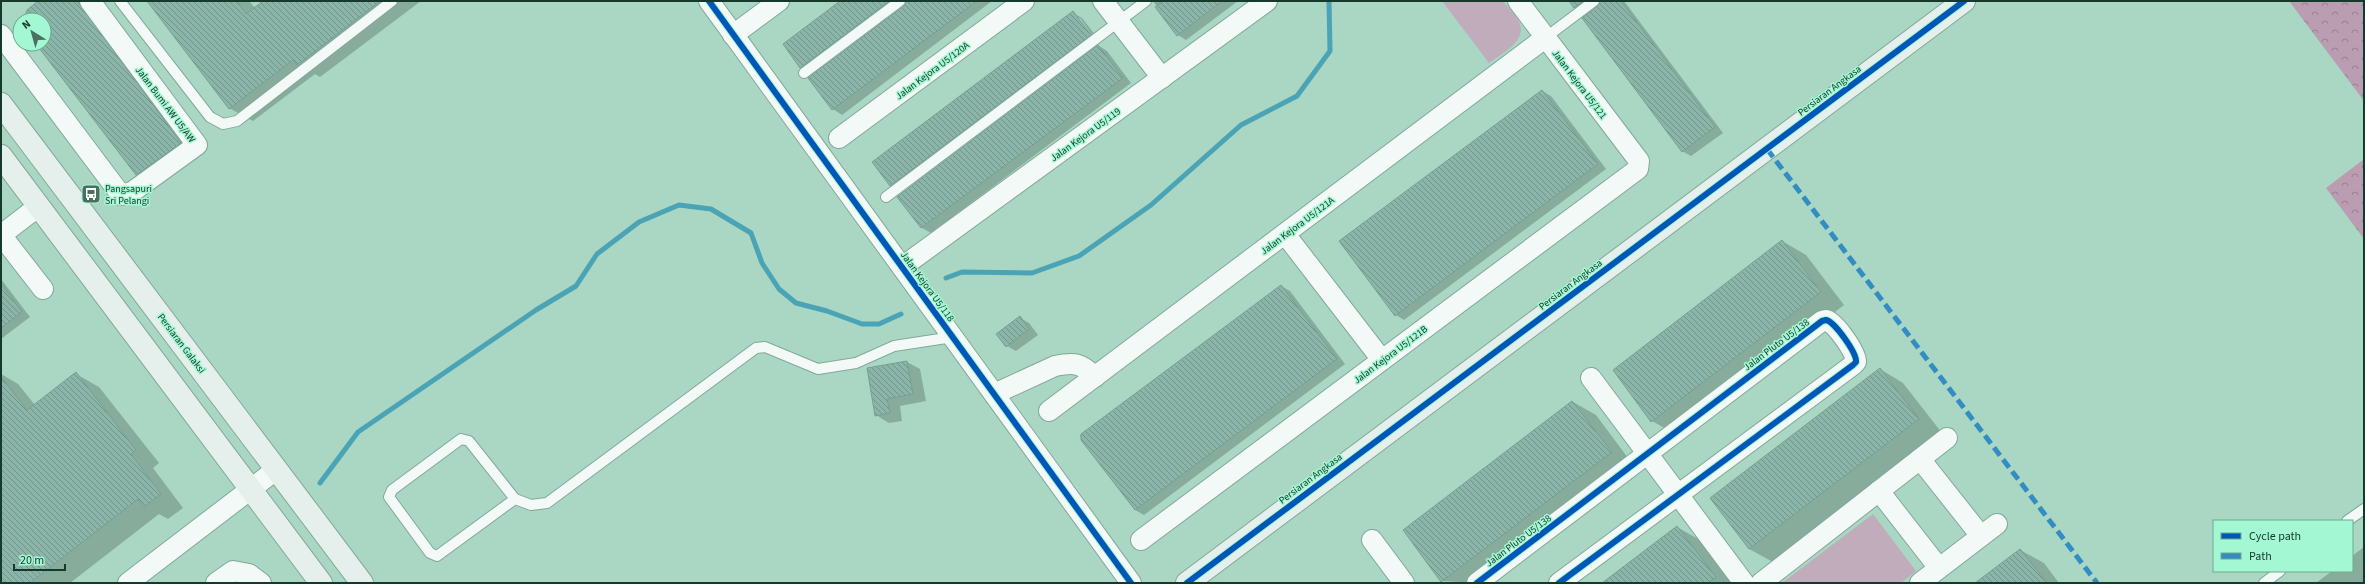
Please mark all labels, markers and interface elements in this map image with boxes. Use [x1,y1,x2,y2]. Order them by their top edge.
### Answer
north arrow [12,12,52,52]
text: N [19,16,34,33]
street label: Jalan Kejora U5/120A [893,38,973,103]
street label: Jalan Kejora U5/121 [1548,47,1610,122]
street label: Persiaran Angkasa [1795,62,1864,119]
street label: Jalan Bumi AW U5/AW [132,64,199,146]
street label: Jalan Kejora U5/119 [1048,105,1124,165]
place label: Pangsapuri Sri Pelangi [105,182,152,208]
bus stop icon: Pangsapuri Sri Pelangi [80,183,102,205]
street label: Jalan Kejora U5/121A [1258,193,1338,258]
street label: Jalan Kejora U5/118 [897,249,957,325]
street label: Persiaran Angkasa [1536,256,1605,313]
street label: Persiaran Galaksi [154,311,208,376]
street label: Jalan Pluto U5/138 [1741,315,1812,374]
street label: Jalan Kejora U5/121B [1351,322,1431,387]
street label: Persiaran Angkasa [1276,450,1345,507]
street label: Jalan Pluto U5/138 [1483,511,1554,570]
legend [2213,520,2353,572]
text: Cycle path [2249,528,2301,545]
scale bar [14,546,65,572]
text: Path [2249,548,2272,565]
text: 20 m [20,552,44,569]

